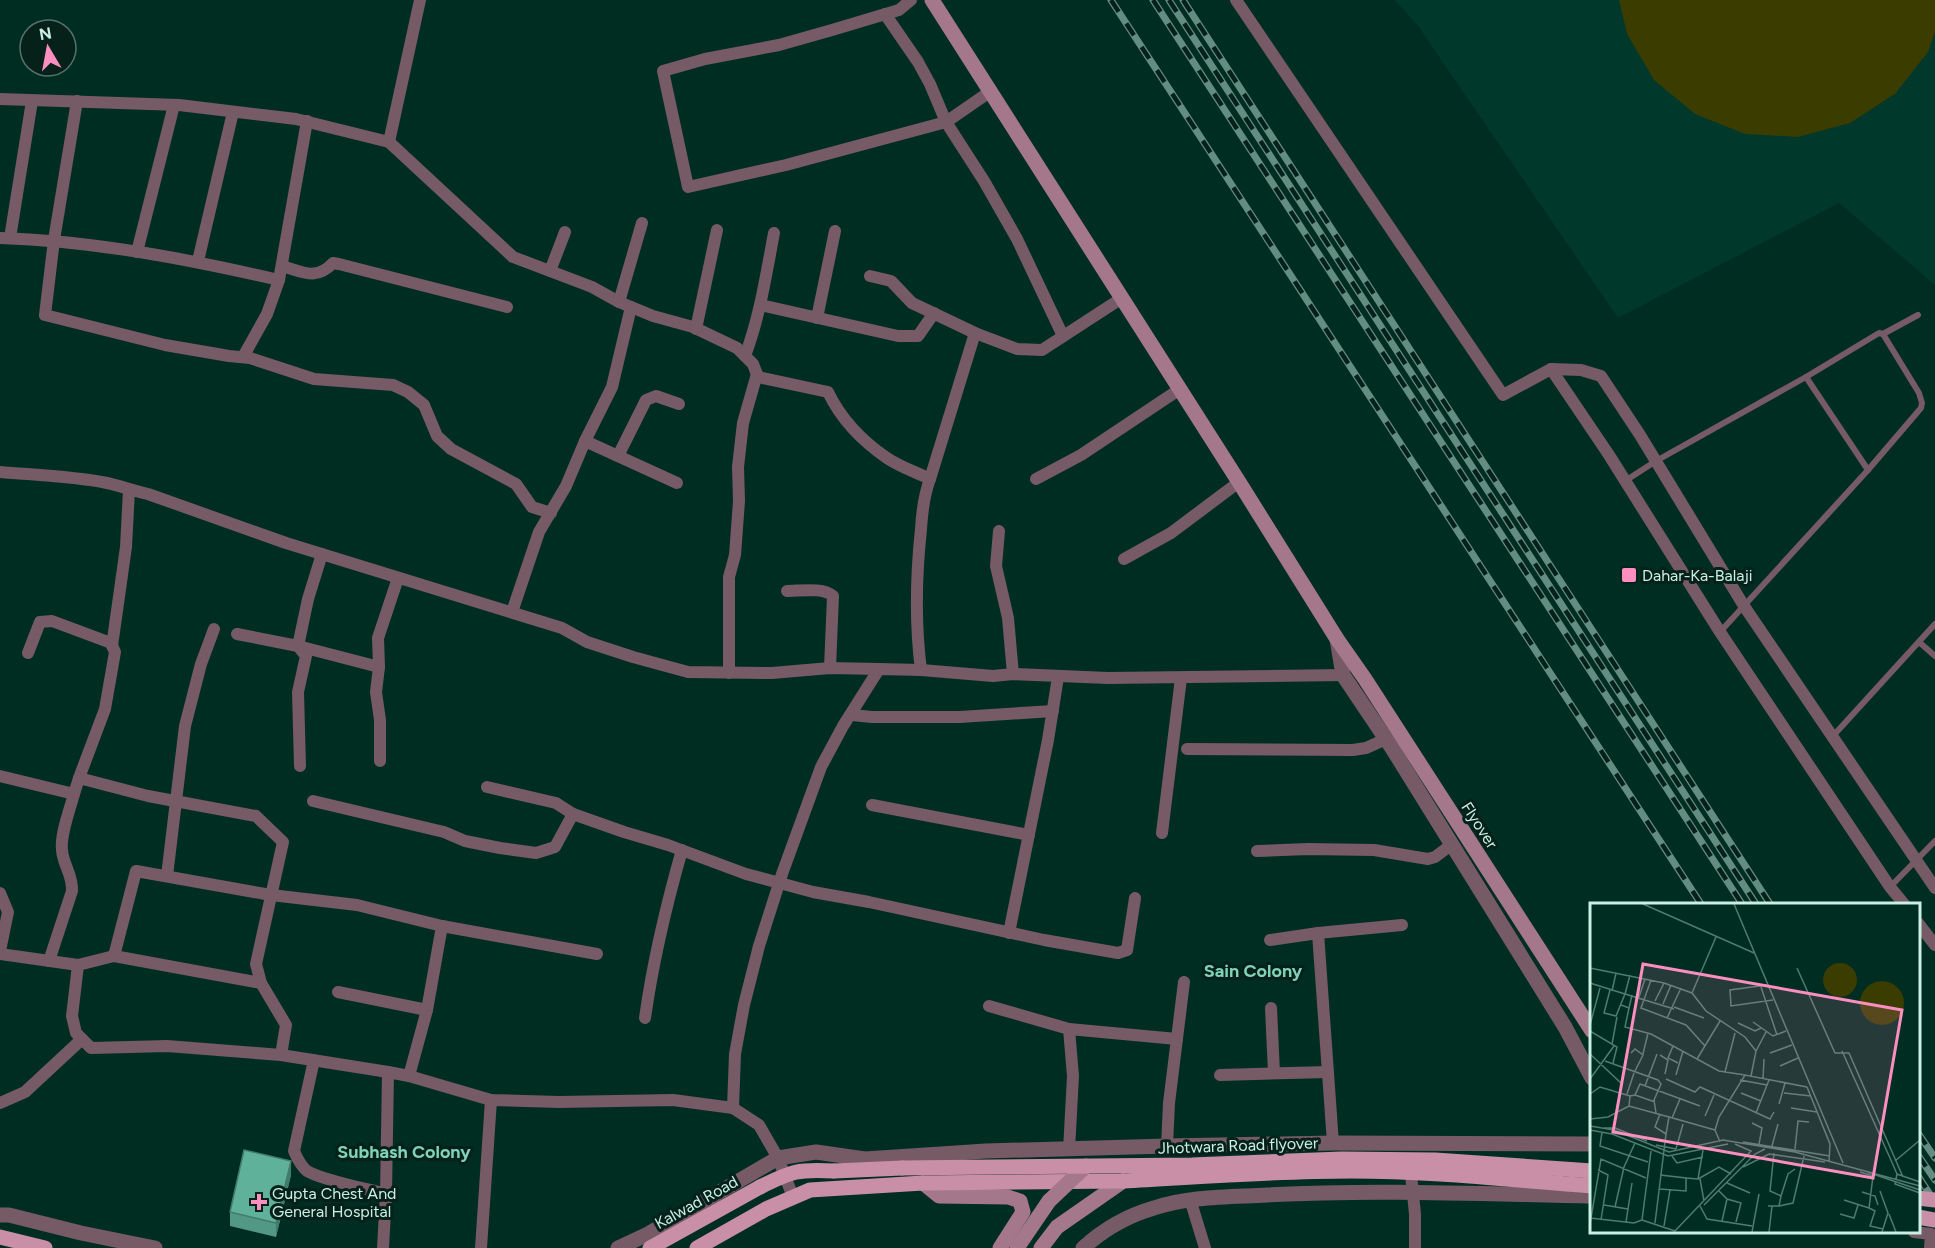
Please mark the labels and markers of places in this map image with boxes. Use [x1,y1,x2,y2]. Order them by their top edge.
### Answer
marker: Dahar-Ka-Balaji [1620,566,1638,584]
place label: Dahar-Ka-Balaji [1642,566,1752,585]
place label: Gupta Chest And General Hospital [272,1184,396,1221]
marker: Gupta Chest And General Hospital [250,1193,268,1211]

